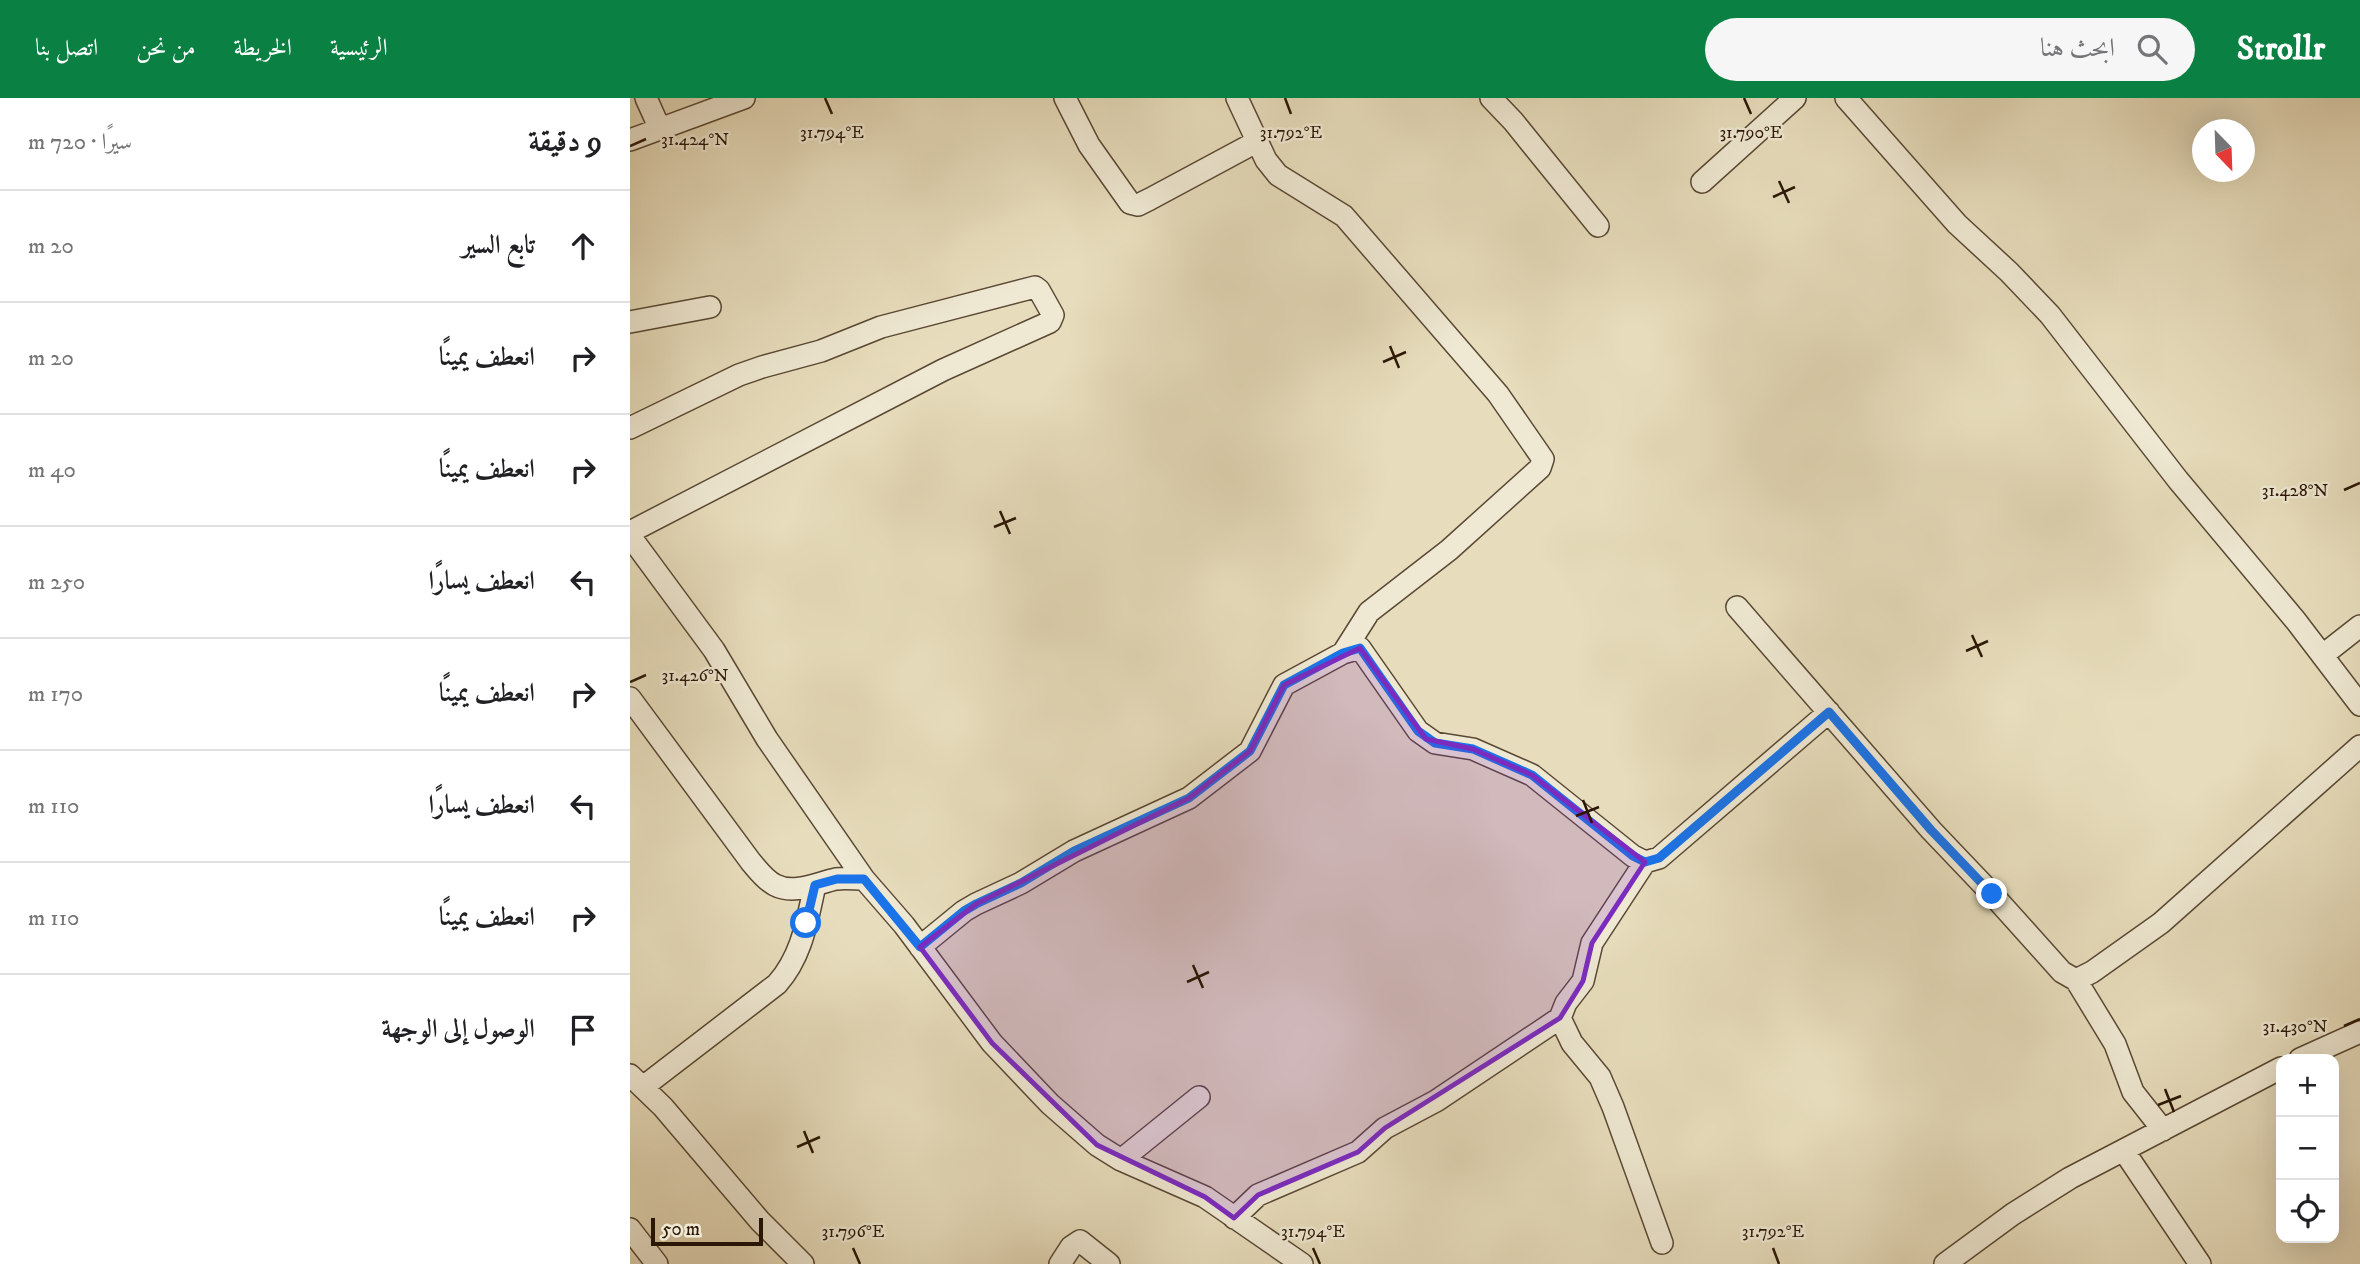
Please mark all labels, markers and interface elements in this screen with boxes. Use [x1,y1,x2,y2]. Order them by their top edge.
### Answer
search box [1705,18,2195,81]
text: Strollr [2237,29,2325,70]
icon: search [2133,30,2171,68]
text: ابحث هنا [2040,32,2115,65]
text: اتصل بنا [35,33,98,63]
text: من نحن [136,33,196,63]
text: الخريطة [234,33,292,63]
text: الرئيسية [330,33,388,63]
north arrow [2192,119,2255,182]
text: 31.794°E [800,122,864,144]
text: 31.792°E [1260,122,1322,144]
text: 31.790°E [1719,122,1783,144]
text: 9 دقيقة [528,124,602,161]
text: سيرًا · 720 m [28,128,132,157]
text: 31.424°N [661,129,729,151]
icon: ahead [564,227,602,265]
text: تابع السير [462,229,535,262]
text: 20 m [28,232,74,261]
icon: right [564,339,602,377]
text: انعطف يمينًا [439,341,535,374]
text: 20 m [28,344,74,373]
icon: right [564,451,602,489]
text: انعطف يمينًا [439,453,535,486]
text: 40 m [28,456,76,485]
text: 31.428°N [2262,480,2328,502]
icon: left [564,563,602,601]
text: انعطف يسارًا [428,565,535,598]
text: 250 m [28,568,85,597]
text: 31.426°N [662,665,729,687]
icon: right [564,675,602,713]
text: انعطف يمينًا [439,677,535,710]
text: 170 m [28,680,83,709]
icon: left [564,787,602,825]
text: انعطف يسارًا [428,789,535,822]
text: 110 m [28,792,79,821]
route end [1976,878,2007,909]
icon: right [564,899,602,937]
text: انعطف يمينًا [439,901,535,934]
text: 110 m [28,904,79,933]
route start [790,907,821,938]
icon: arrive [564,1011,602,1049]
text: الوصول إلى الوجهة [381,1013,535,1046]
text: 31.430°N [2262,1016,2328,1038]
map controls [2276,1054,2339,1243]
button: + [2276,1054,2339,1117]
button: − [2276,1117,2339,1180]
button: locate [2276,1180,2339,1243]
scale bar [651,1215,763,1247]
text: 50 m [662,1218,700,1241]
text: 31.796°E [822,1221,885,1243]
text: 31.794°E [1281,1221,1345,1243]
text: 31.792°E [1742,1221,1804,1243]

